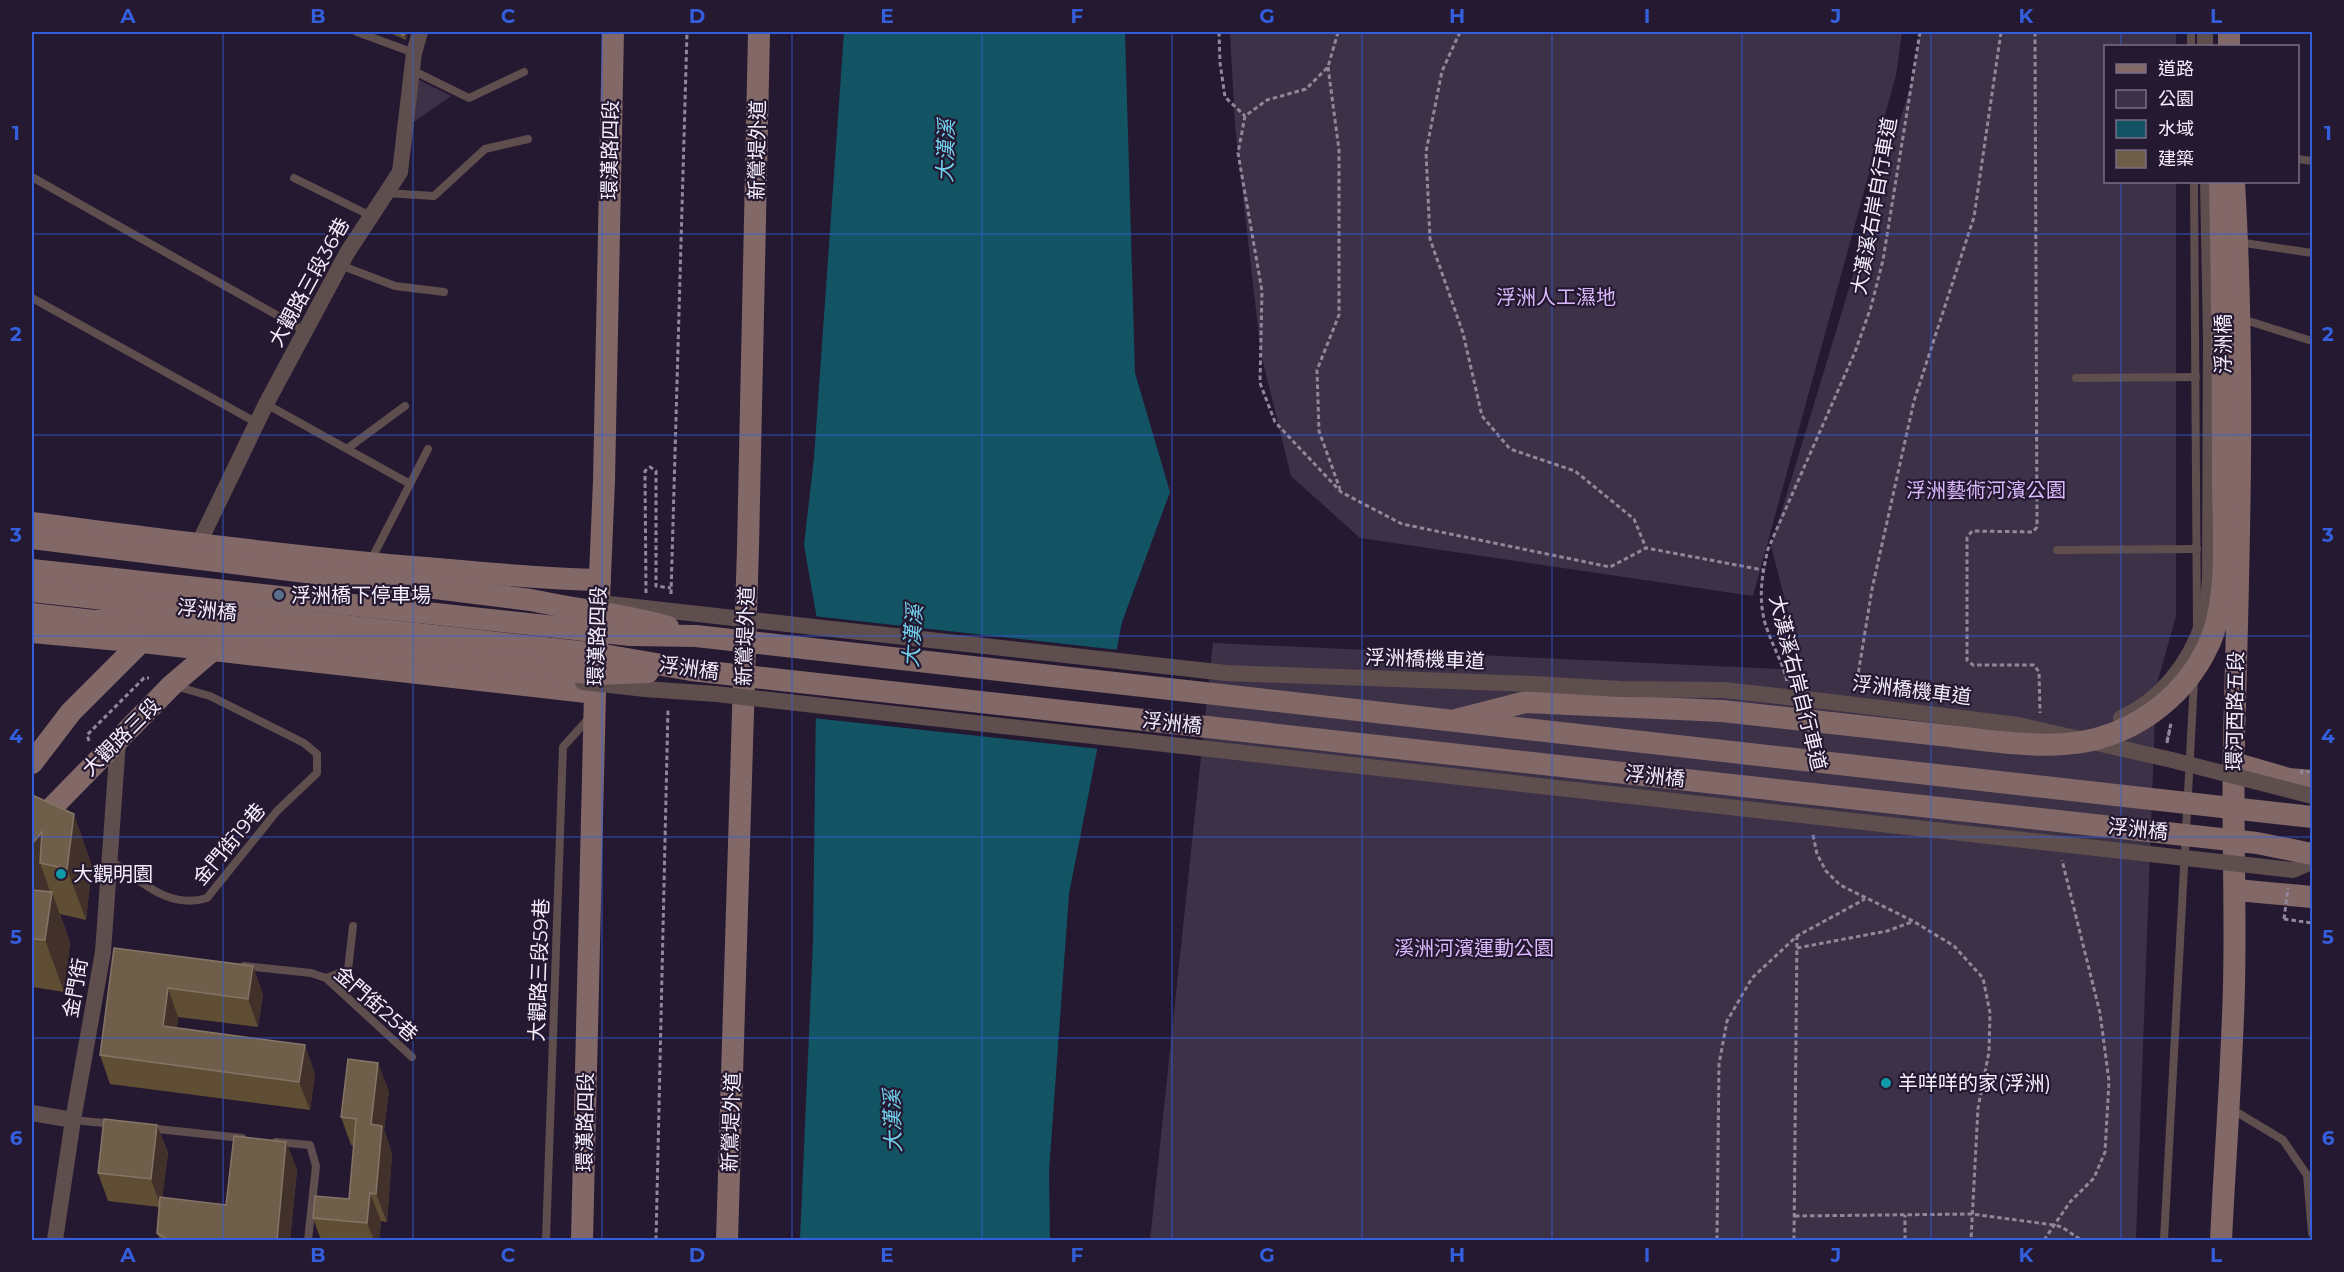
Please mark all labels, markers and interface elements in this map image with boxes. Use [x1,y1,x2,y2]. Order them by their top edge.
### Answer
text: A [119,4,136,28]
text: B [310,4,326,28]
text: C [501,4,516,28]
text: D [689,4,705,28]
text: E [880,4,894,28]
text: F [1071,4,1084,28]
text: G [1259,4,1275,28]
text: H [1449,4,1465,28]
text: I [1644,4,1650,28]
text: J [1830,4,1841,28]
text: K [2019,4,2035,28]
text: L [2210,4,2222,28]
legend [2104,45,2299,183]
text: 道路 [2158,58,2194,80]
text: 公園 [2158,88,2194,110]
street label: 環漢路四段 [597,100,623,200]
street label: 新鶯堤外道 [744,100,770,200]
street label: 大漢溪右岸自行車道 [1847,115,1901,297]
water label: 大漢溪 [932,116,959,183]
text: 水域 [2158,118,2194,140]
text: 1 [12,121,20,145]
text: 1 [2324,121,2332,145]
text: 建築 [2158,148,2194,170]
street label: 大觀路三段36巷 [264,213,354,351]
park label: 浮洲人工濕地 [1496,285,1616,309]
street label: 浮洲橋 [2211,314,2235,374]
text: 2 [10,322,22,346]
text: 2 [2322,322,2334,346]
park label: 浮洲藝術河濱公園 [1906,478,2066,502]
text: 3 [9,523,22,547]
text: 3 [2321,523,2334,547]
place label: 浮洲橋下停車場 [291,583,431,607]
street label: 環漢路四段 [583,586,611,686]
street label: 新鶯堤外道 [731,586,759,686]
marker: 浮洲橋下停車場 [272,588,286,602]
street label: 大漢溪右岸自行車道 [1765,593,1831,773]
street label: 浮洲橋 [176,595,238,625]
water label: 大漢溪 [898,601,927,668]
street label: 浮洲橋機車道 [1365,645,1485,673]
street label: 環河西路五段 [2222,651,2248,771]
street label: 浮洲橋 [658,652,720,684]
street label: 浮洲橋機車道 [1851,671,1973,709]
street label: 大觀路三段 [77,693,165,781]
street label: 浮洲橋 [1141,708,1203,738]
text: 4 [9,724,23,748]
text: 4 [2321,724,2335,748]
street label: 浮洲橋 [1624,761,1686,791]
street label: 金門街19巷 [188,798,270,890]
street label: 浮洲橋 [2107,814,2169,844]
place label: 大觀明園 [73,862,153,886]
marker: 大觀明園 [54,867,68,881]
street label: 大觀路三段59巷 [525,898,553,1042]
text: 5 [10,925,22,949]
text: 5 [2322,925,2334,949]
park label: 溪洲河濱運動公園 [1394,936,1554,960]
street label: 金門街 [58,956,92,1020]
street label: 金門街25巷 [329,961,423,1047]
place label: 羊咩咩的家(浮洲) [1898,1071,2051,1095]
street label: 環漢路四段 [572,1072,598,1172]
street label: 新鶯堤外道 [717,1072,745,1172]
marker: 羊咩咩的家(浮洲) [1879,1076,1893,1090]
water label: 大漢溪 [879,1086,906,1153]
text: 6 [10,1126,23,1150]
text: 6 [2322,1126,2335,1150]
text: A [119,1243,136,1267]
text: B [310,1243,326,1267]
text: C [501,1243,516,1267]
text: D [689,1243,705,1267]
text: E [880,1243,894,1267]
text: F [1071,1243,1084,1267]
text: G [1259,1243,1275,1267]
text: H [1449,1243,1465,1267]
text: I [1644,1243,1650,1267]
text: J [1830,1243,1841,1267]
text: K [2019,1243,2035,1267]
text: L [2210,1243,2222,1267]

